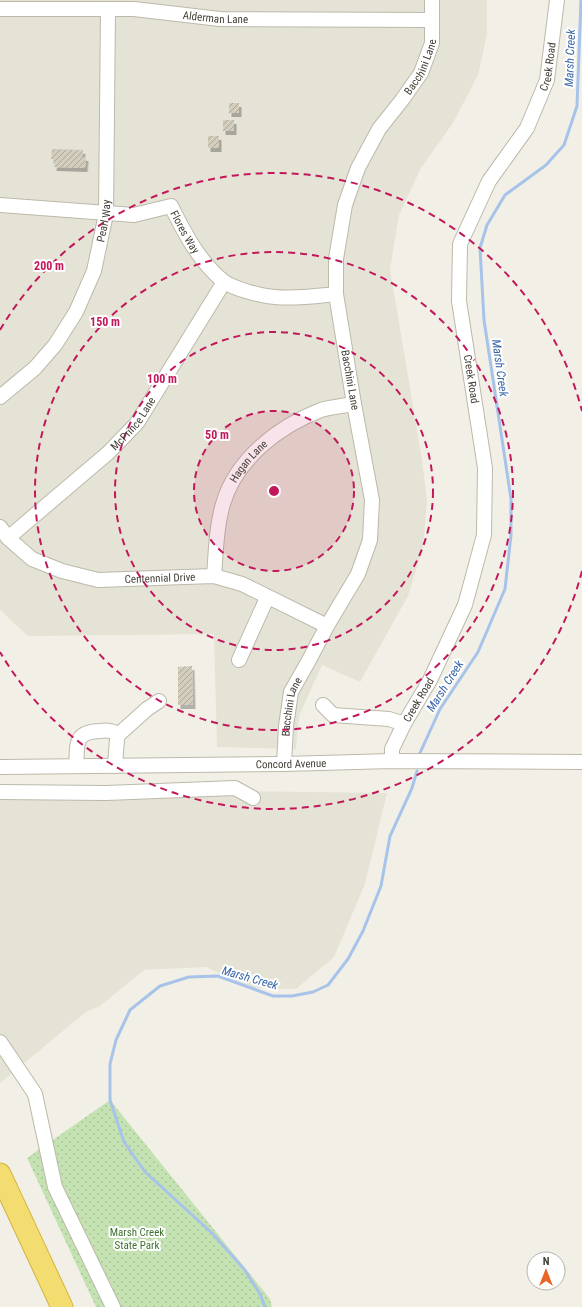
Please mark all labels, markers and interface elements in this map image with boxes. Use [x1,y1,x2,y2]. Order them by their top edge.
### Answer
street label: Alderman Lane [182,8,248,26]
water label: Marsh Creek [562,28,578,87]
street label: Bacchini Lane [401,39,439,97]
street label: Creek Road [537,42,558,93]
street label: Pearl Way [94,199,113,243]
street label: Flores Way [168,208,203,256]
text: 200 m [34,259,64,273]
text: 150 m [90,315,120,329]
water label: Marsh Creek [489,338,511,398]
street label: Bacchini Lane [338,349,362,411]
street label: Creek Road [461,354,481,404]
text: 100 m [147,372,177,386]
street label: McPrince Lane [108,395,158,453]
text: 50 m [205,428,229,442]
street label: Hagan Lane [227,437,270,485]
centre of rings [267,484,281,498]
street label: Centennial Drive [125,570,196,586]
water label: Marsh Creek [424,657,467,714]
street label: Bacchini Lane [279,675,305,737]
street label: Creek Road [400,675,437,724]
street label: Concord Avenue [256,756,326,771]
water label: Marsh Creek [220,963,280,993]
park label: Marsh Creek State Park [110,1226,164,1252]
north arrow [526,1251,566,1291]
text: N [543,1255,550,1268]

